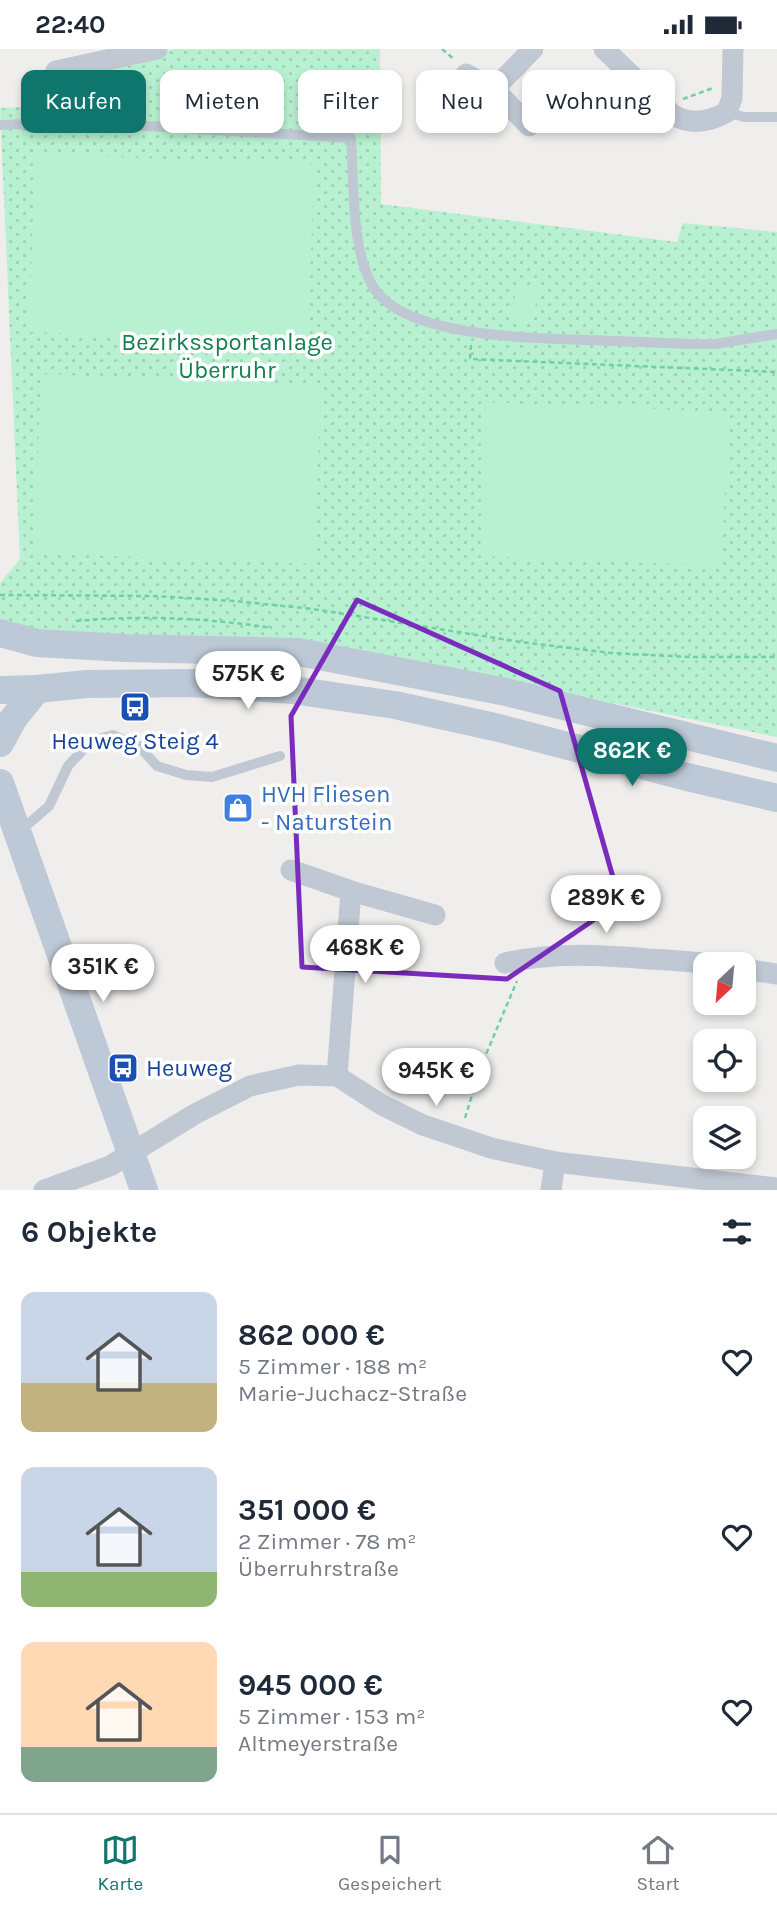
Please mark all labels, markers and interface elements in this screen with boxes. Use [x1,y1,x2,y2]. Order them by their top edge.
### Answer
text: 22:40 [35,9,105,40]
chip: Kaufen [21,70,146,133]
chip: Mieten [160,70,284,133]
chip: Filter [298,70,402,133]
chip: Neu [416,70,508,133]
chip: Wohnung [522,70,675,133]
park label: Bezirkssportanlage Überruhr [121,328,333,384]
pin: 575K € [191,651,305,711]
text: 575K € [211,660,285,687]
bus stop icon: Heuweg Steig 4 [118,690,152,724]
place label: Heuweg Steig 4 [51,727,219,755]
pin: 862K € [575,729,689,788]
text: 862K € [593,737,671,764]
place label: HVH Fliesen - Naturstein [261,780,393,836]
shop icon: HVH Fliesen - Naturstein [221,791,255,825]
pin: 289K € [549,875,663,935]
text: 289K € [567,884,645,911]
pin: 468K € [308,925,422,985]
text: 468K € [326,934,404,961]
pin: 351K € [46,944,160,1004]
north arrow [693,952,756,1015]
map controls [693,952,756,1169]
text: 351K € [67,953,139,980]
button: locate [693,1029,756,1092]
pin: 945K € [379,1049,493,1108]
bus stop icon: Heuweg [106,1051,140,1085]
place label: Heuweg [146,1054,233,1082]
text: 945K € [398,1057,474,1084]
button: layers [693,1106,756,1169]
icon: filters [718,1213,756,1251]
text: 6 Objekte [21,1214,157,1250]
text: 862 000 € [238,1317,385,1353]
icon: home [77,1320,161,1404]
icon: heart [718,1343,756,1381]
text: 5 Zimmer · 188 m² [238,1353,427,1380]
text: Marie-Juchacz-Straße [238,1380,467,1407]
text: 351 000 € [238,1492,376,1528]
icon: home [77,1495,161,1579]
icon: heart [718,1518,756,1556]
text: 2 Zimmer · 78 m² [238,1528,417,1555]
text: Überruhrstraße [238,1555,399,1582]
text: 945 000 € [238,1667,383,1703]
icon: home [77,1670,161,1754]
icon: heart [718,1693,756,1731]
text: 5 Zimmer · 153 m² [238,1703,425,1730]
text: Altmeyerstraße [238,1730,398,1757]
tab: Karte [97,1831,143,1895]
tab: Gespeichert [338,1831,442,1895]
tab: Start [636,1831,680,1895]

